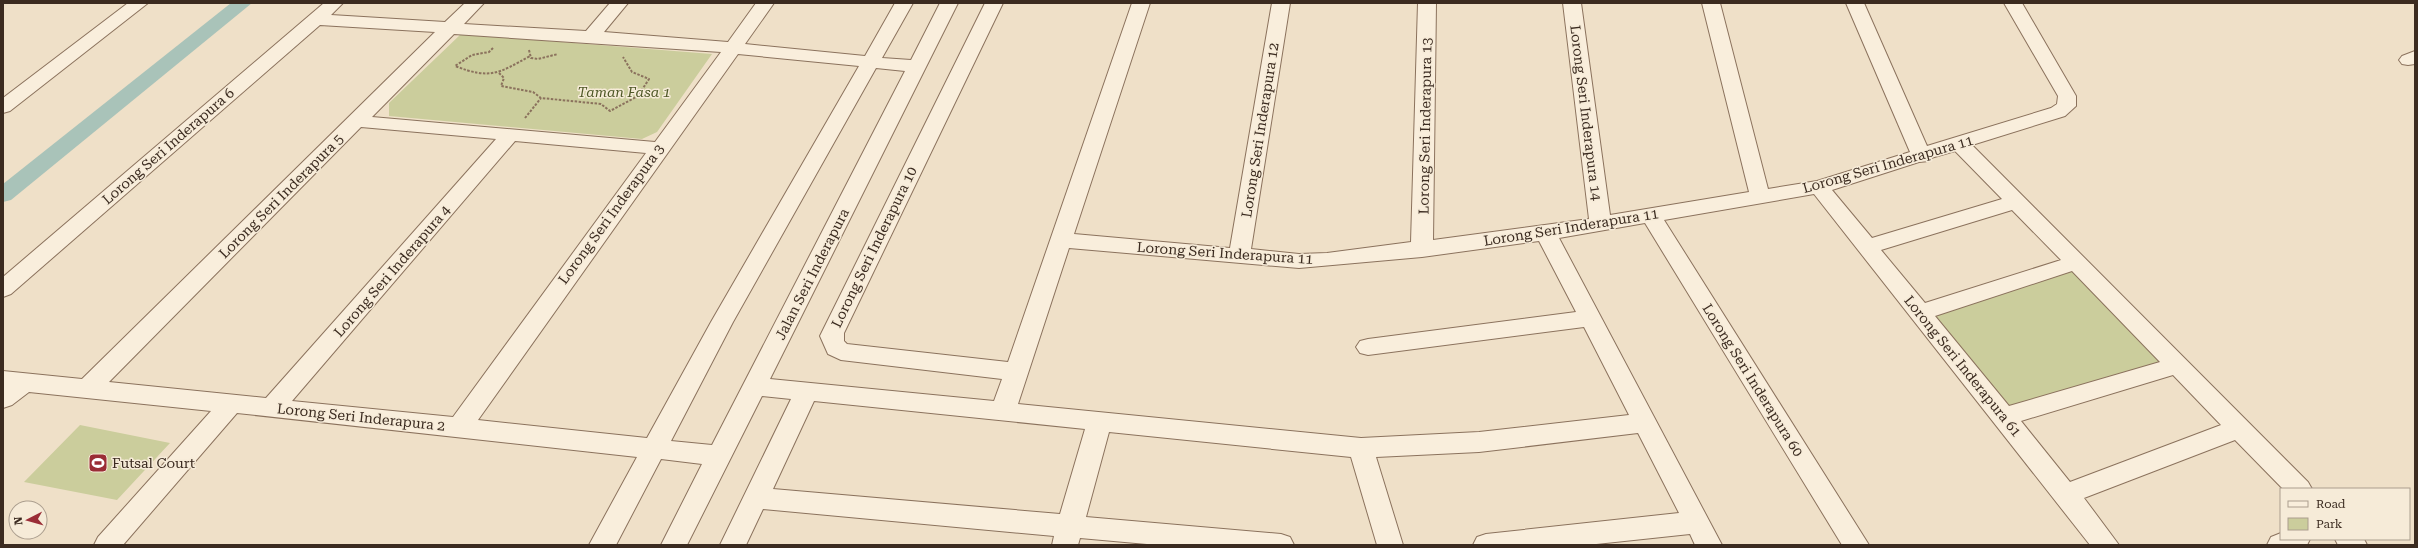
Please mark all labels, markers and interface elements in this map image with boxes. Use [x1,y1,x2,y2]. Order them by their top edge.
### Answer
street label: Lorong Seri Inderapura 14 [1567,24,1605,202]
street label: Lorong Seri Inderapura 13 [1415,37,1435,215]
street label: Lorong Seri Inderapura 12 [1238,41,1282,219]
street label: Lorong Seri Inderapura 6 [99,84,237,208]
park label: Taman Fasa 1 [577,84,671,100]
street label: Lorong Seri Inderapura 5 [216,130,347,261]
street label: Lorong Seri Inderapura 11 [1801,132,1975,196]
street label: Lorong Seri Inderapura 3 [555,141,667,287]
street label: Lorong Seri Inderapura 10 [828,164,920,330]
street label: Lorong Seri Inderapura 4 [330,202,454,340]
street label: Jalan Seri Inderapura [772,205,852,342]
street label: Lorong Seri Inderapura 11 [1482,205,1660,249]
street label: Lorong Seri Inderapura 11 [1136,239,1314,267]
street label: Lorong Seri Inderapura 61 [1901,292,2025,440]
street label: Lorong Seri Inderapura 60 [1699,301,1807,459]
street label: Lorong Seri Inderapura 2 [276,400,446,434]
sports icon: Futsal Court [87,452,109,474]
place label: Futsal Court [112,455,195,471]
legend [2280,488,2410,540]
text: Road [2316,497,2346,511]
north arrow [8,500,48,540]
text: N [12,516,25,526]
text: Park [2316,517,2343,531]

